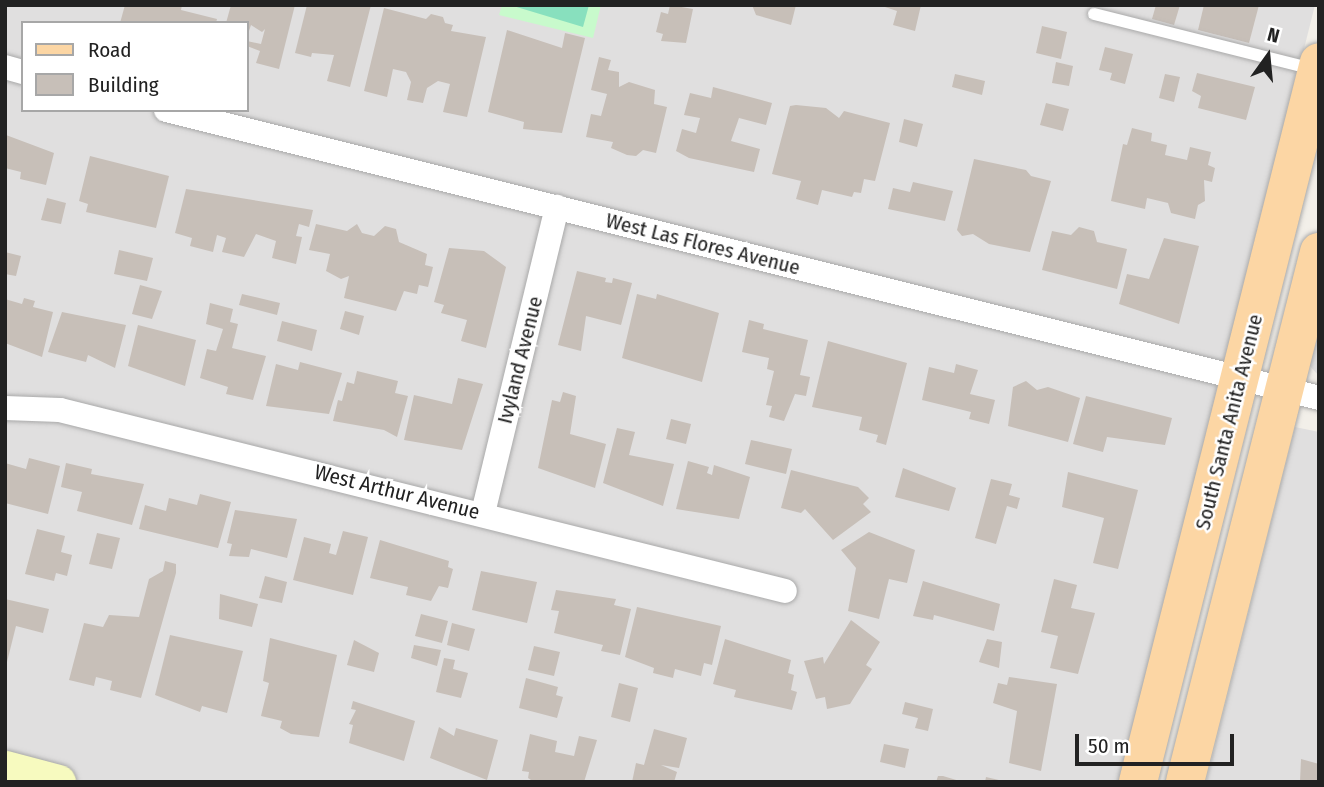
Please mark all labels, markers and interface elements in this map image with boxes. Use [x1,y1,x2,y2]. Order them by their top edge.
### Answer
legend [21,21,248,112]
north arrow [1233,21,1303,91]
text: N [1265,23,1282,48]
text: Road [88,37,132,63]
text: Building [88,72,159,98]
street label: West Las Flores Avenue [603,208,803,280]
street label: Ivyland Avenue [492,294,548,426]
street label: South Santa Anita Avenue [1190,311,1268,533]
street label: West Arthur Avenue [312,459,482,525]
scale bar [1079,720,1238,764]
text: 50 m [1088,733,1130,759]

